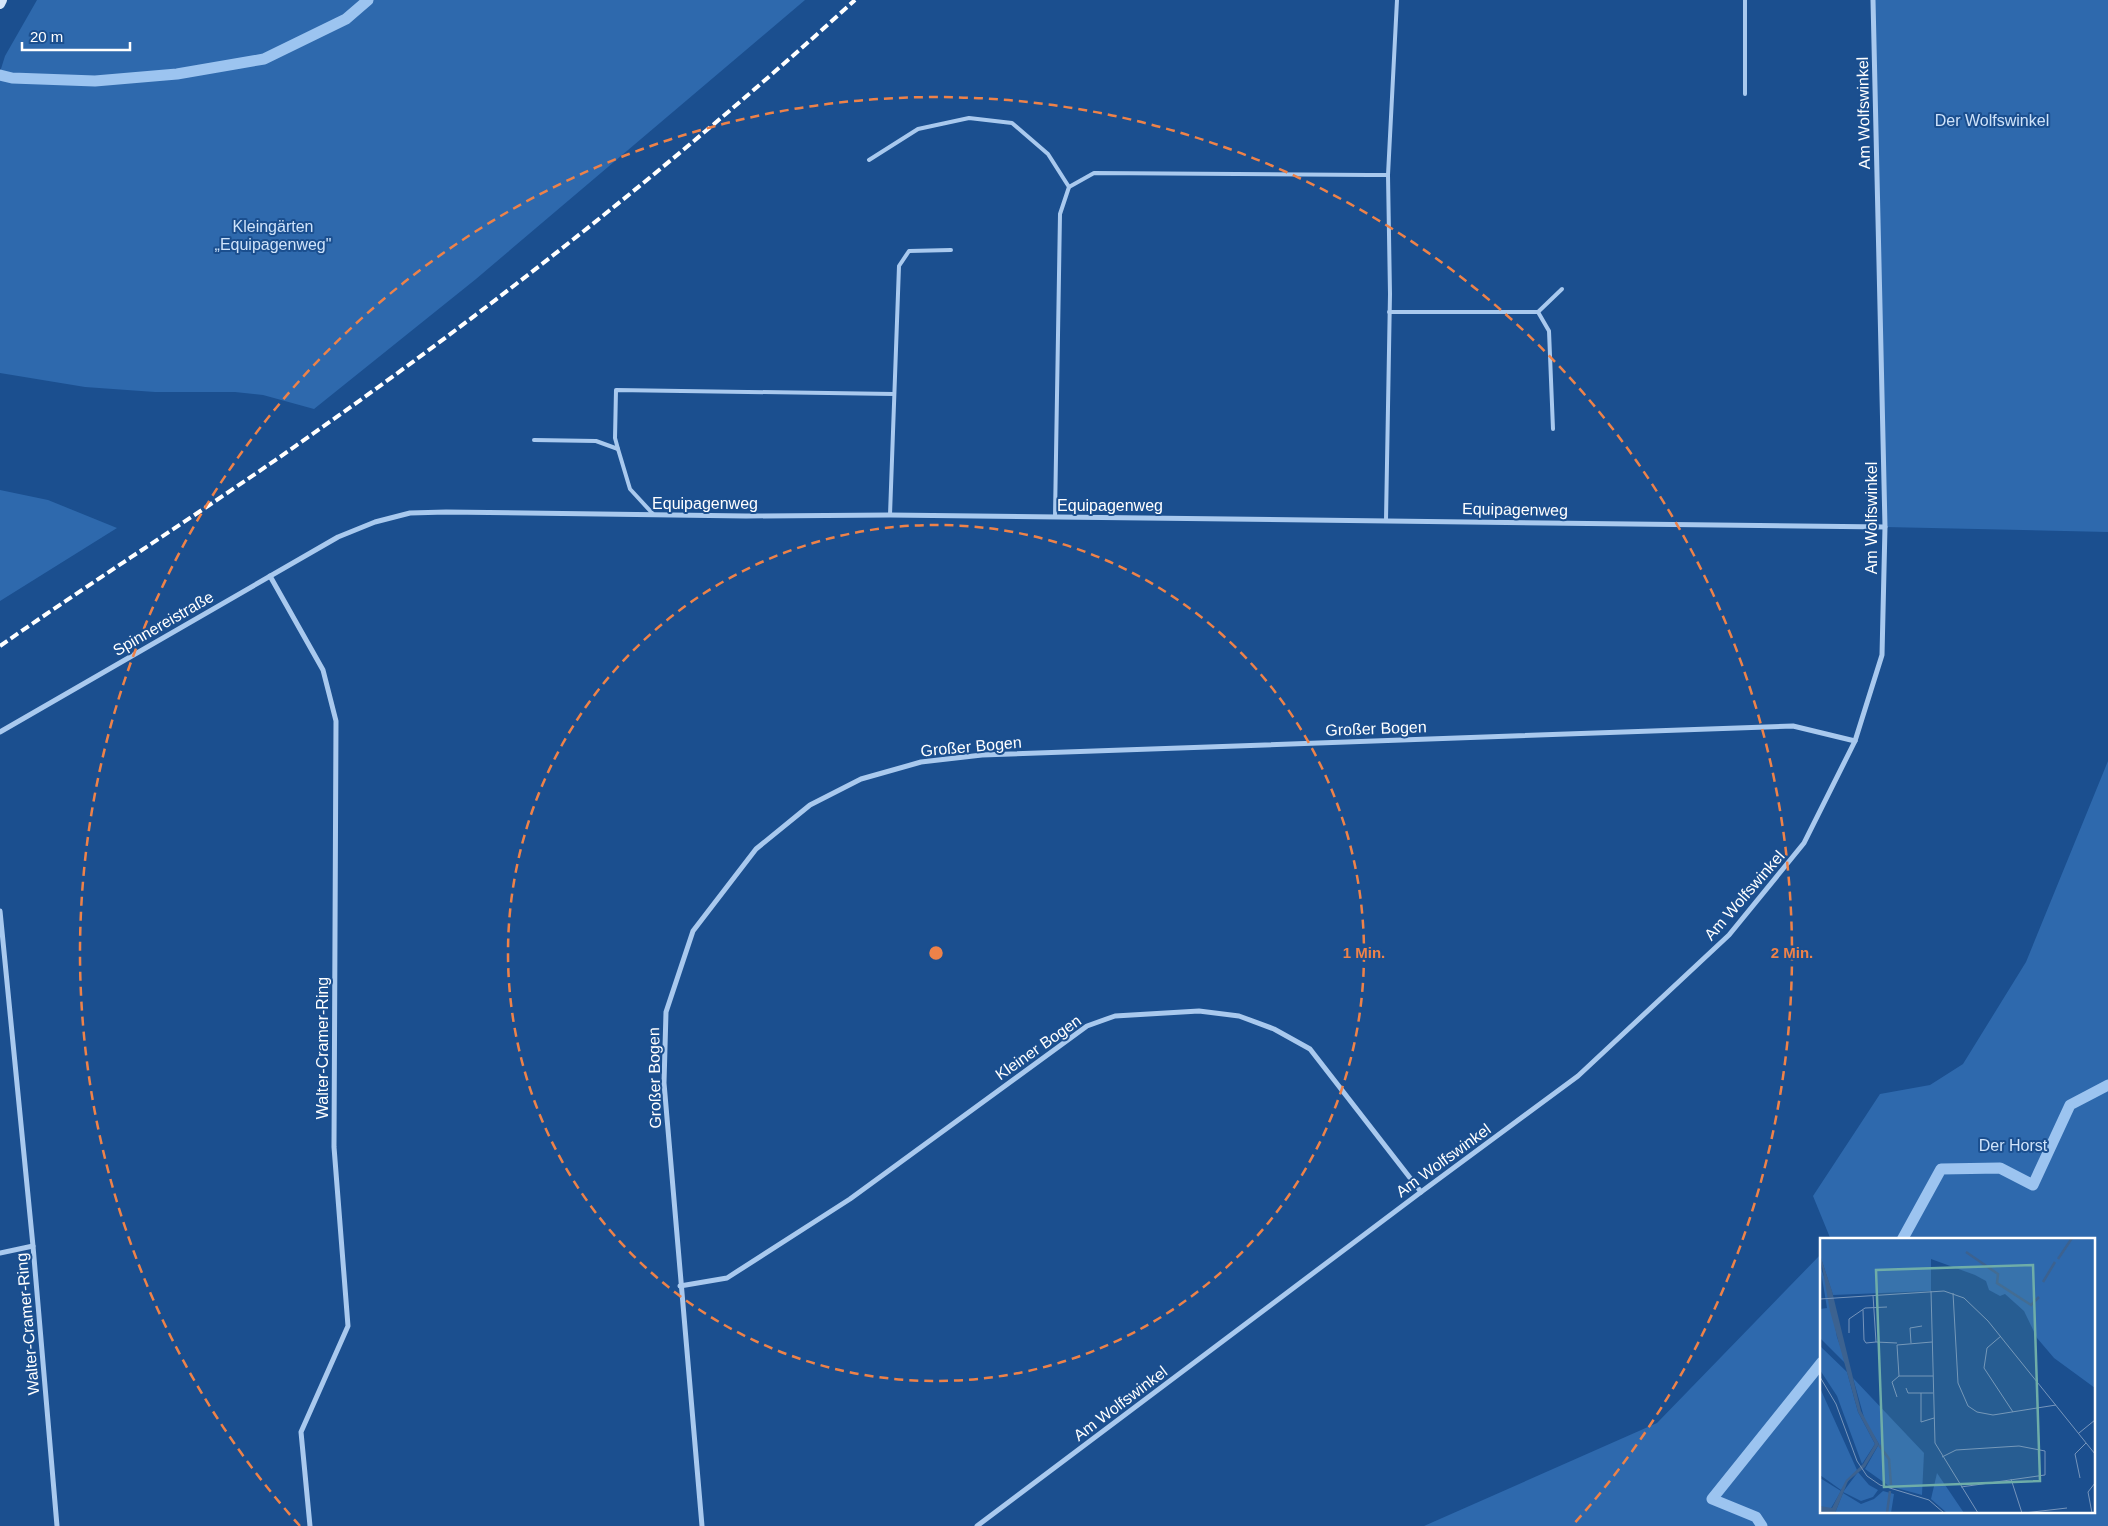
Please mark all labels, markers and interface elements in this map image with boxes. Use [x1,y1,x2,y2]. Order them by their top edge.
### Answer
scale bar [22,20,130,52]
text: 20 m [30,28,63,45]
street label: Am Wolfswinkel [1854,57,1873,169]
park label: Der Wolfswinkel [1935,112,2049,129]
park label: Kleingärten „Equipagenweg" [215,218,331,253]
street label: Am Wolfswinkel [1863,462,1880,574]
street label: Equipagenweg [652,495,758,512]
street label: Equipagenweg [1057,497,1163,514]
street label: Equipagenweg [1462,500,1568,519]
street label: Spinnereistraße [110,588,216,659]
street label: Großer Bogen [1325,718,1427,739]
street label: Großer Bogen [920,734,1022,759]
street label: Am Wolfswinkel [1701,847,1788,943]
centre of rings [927,944,945,962]
text: 1 Min. [1343,944,1385,961]
text: 2 Min. [1771,944,1813,961]
street label: Walter-Cramer-Ring [314,977,331,1119]
street label: Kleiner Bogen [992,1012,1084,1083]
street label: Großer Bogen [645,1027,664,1129]
street label: Am Wolfswinkel [1393,1120,1494,1200]
park label: Der Horst [1979,1137,2048,1154]
inset map [1820,1238,2096,1514]
street label: Walter-Cramer-Ring [13,1252,42,1396]
street label: Am Wolfswinkel [1070,1363,1170,1444]

